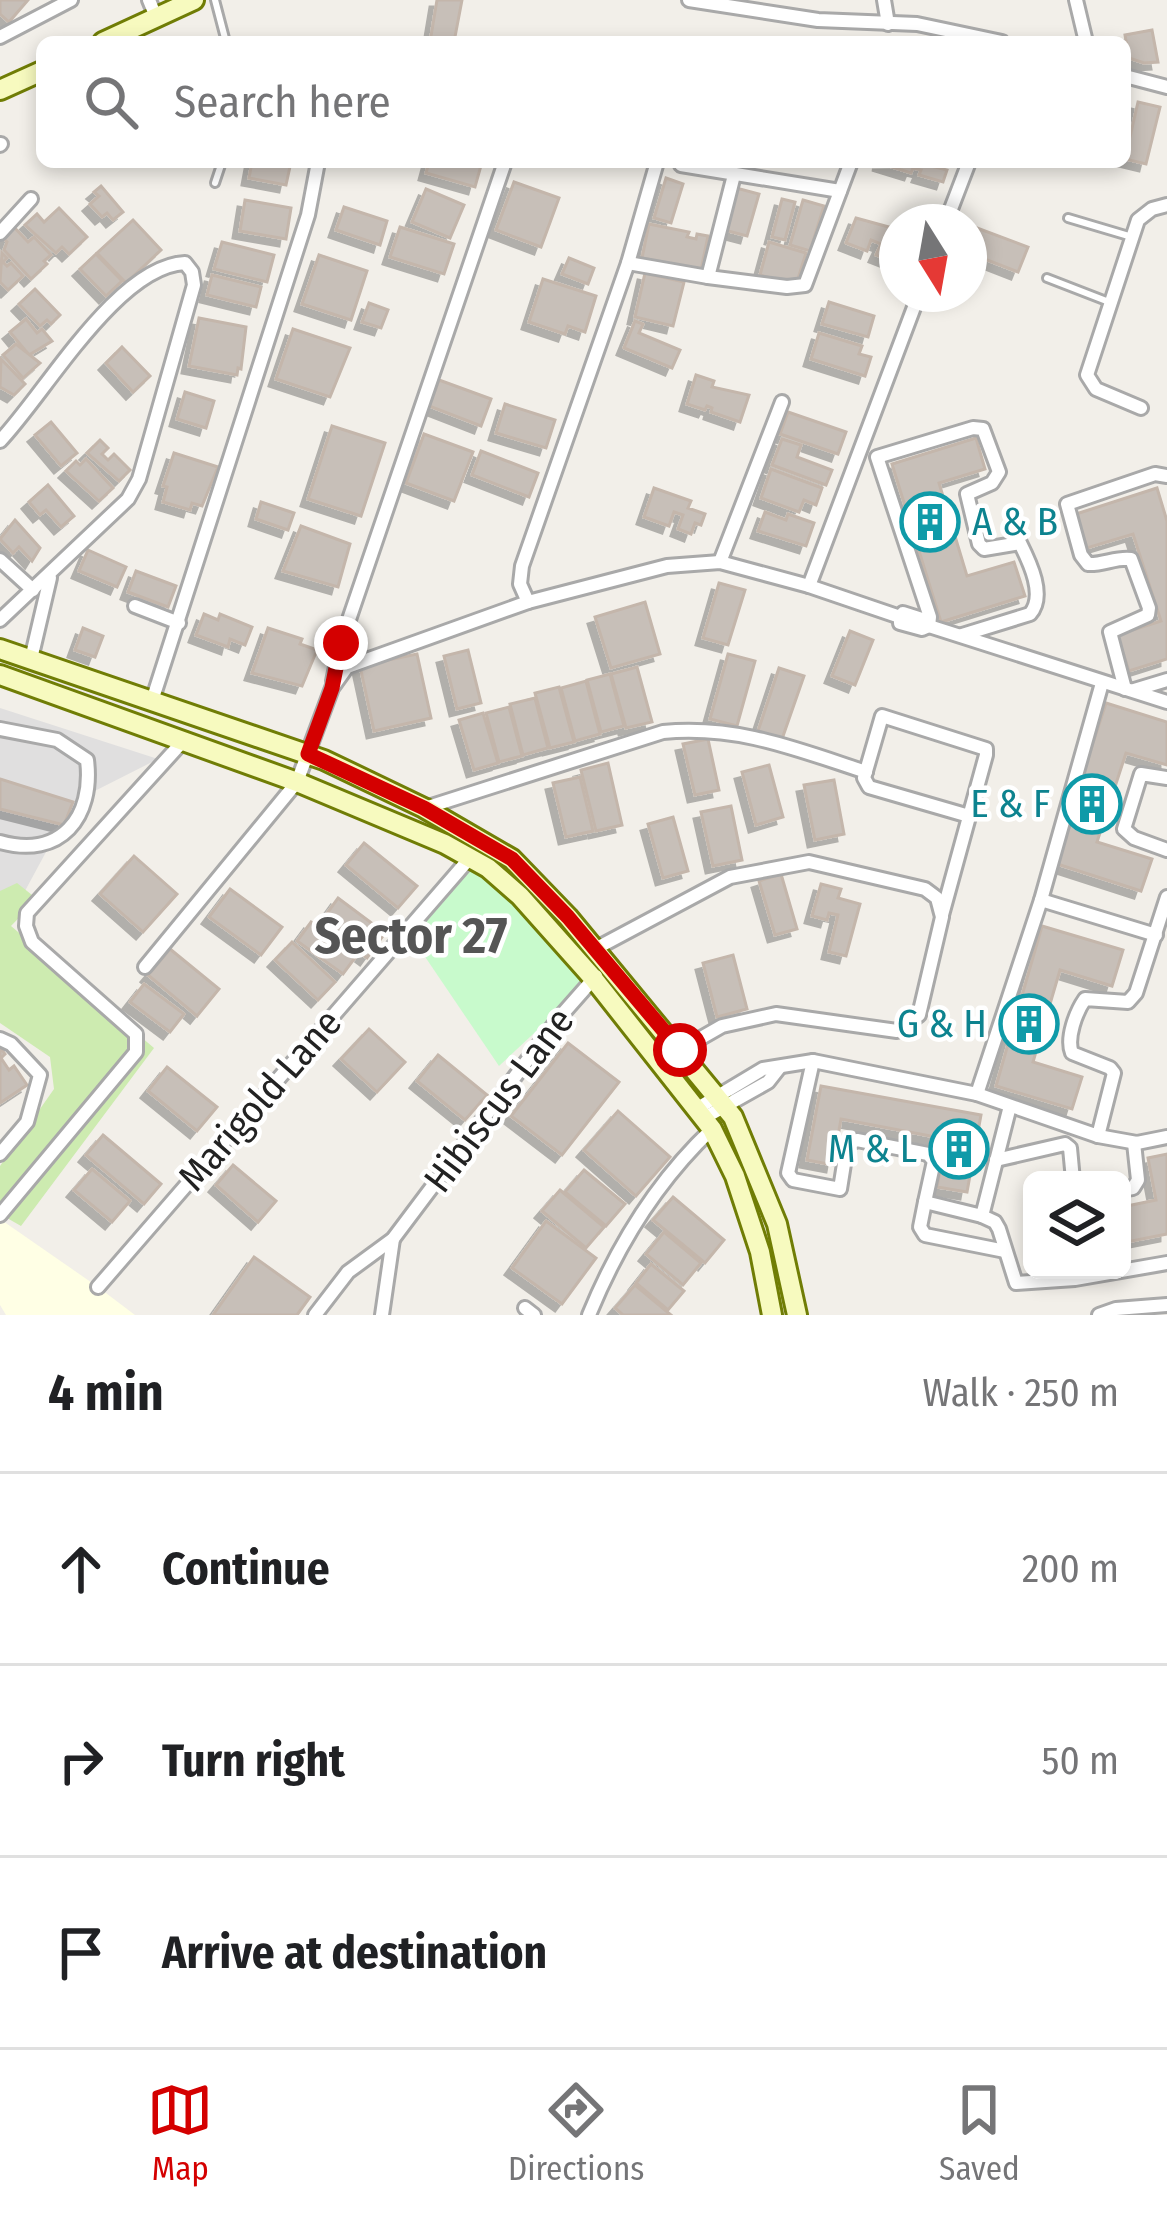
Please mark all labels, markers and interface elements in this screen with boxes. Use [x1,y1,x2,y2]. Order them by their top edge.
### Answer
search box [36,36,1131,168]
icon: search [78,69,144,135]
text: Search here [174,75,391,129]
north arrow [879,204,987,312]
building icon: A & B [899,491,961,553]
place label: A & B [972,499,1058,545]
route end [314,616,368,670]
building icon: E & F [1061,773,1123,835]
place label: E & F [970,781,1050,827]
district label: Sector 27 [314,905,508,967]
building icon: G & H [998,993,1060,1055]
street label: Hibiscus Lane [415,999,583,1201]
street label: Marigold Lane [169,1000,351,1200]
place label: G & H [897,1001,987,1047]
route start [653,1023,707,1077]
building icon: M & L [928,1118,990,1180]
place label: M & L [828,1126,917,1172]
map controls [1023,1171,1131,1279]
button: layers [1023,1171,1131,1279]
text: 4 min [48,1362,164,1424]
text: Walk · 250 m [923,1370,1119,1416]
icon: ahead [48,1536,114,1602]
text: Continue [162,1542,330,1596]
text: 200 m [1022,1546,1119,1592]
icon: right [48,1728,114,1794]
text: Turn right [162,1734,345,1788]
text: 50 m [1042,1738,1119,1784]
icon: arrive [48,1920,114,1986]
text: Arrive at destination [162,1926,547,1980]
tab: Map [147,2077,213,2189]
tab: Directions [508,2077,644,2189]
tab: Saved [939,2077,1020,2189]

